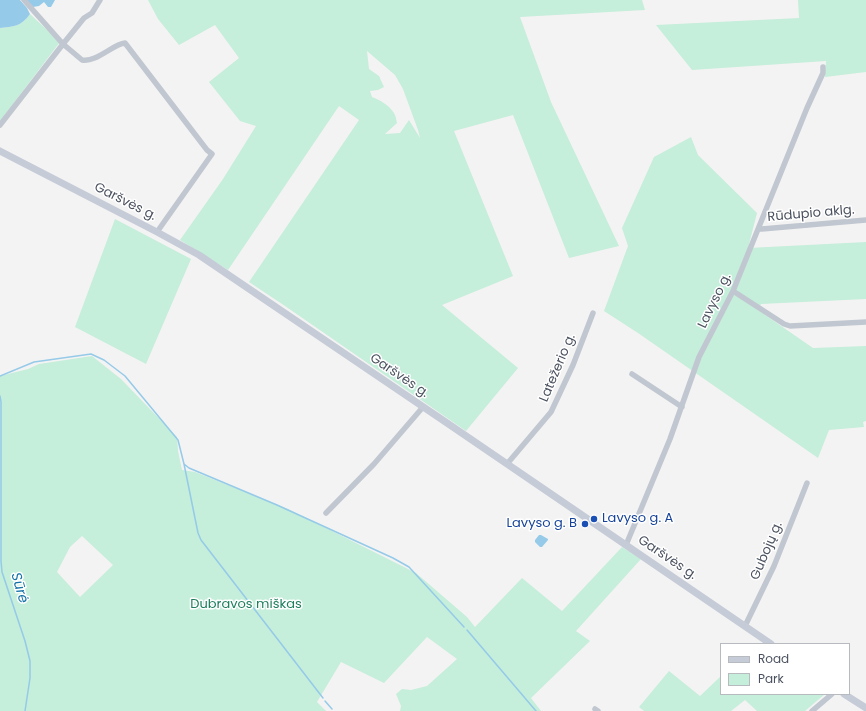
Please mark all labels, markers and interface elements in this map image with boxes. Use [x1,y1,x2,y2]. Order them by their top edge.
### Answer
street label: Garšvės g. [91,180,159,224]
street label: Rūdupio aklg. [767,202,855,226]
street label: Lavyso g. [695,271,735,331]
street label: Latežerio g. [537,332,579,404]
street label: Garšvės g. [367,351,431,401]
place label: Lavyso g. A [602,511,673,527]
marker: Lavyso g. A [589,514,599,524]
place label: Lavyso g. B [506,516,577,532]
marker: Lavyso g. B [580,519,590,529]
street label: Gubojų g. [748,519,786,583]
street label: Garšvės g. [635,533,699,583]
water label: Sūrė [7,571,31,605]
park label: Dubravos miškas [190,597,302,613]
legend [720,643,850,695]
text: Road [758,650,789,667]
text: Park [758,670,784,687]

